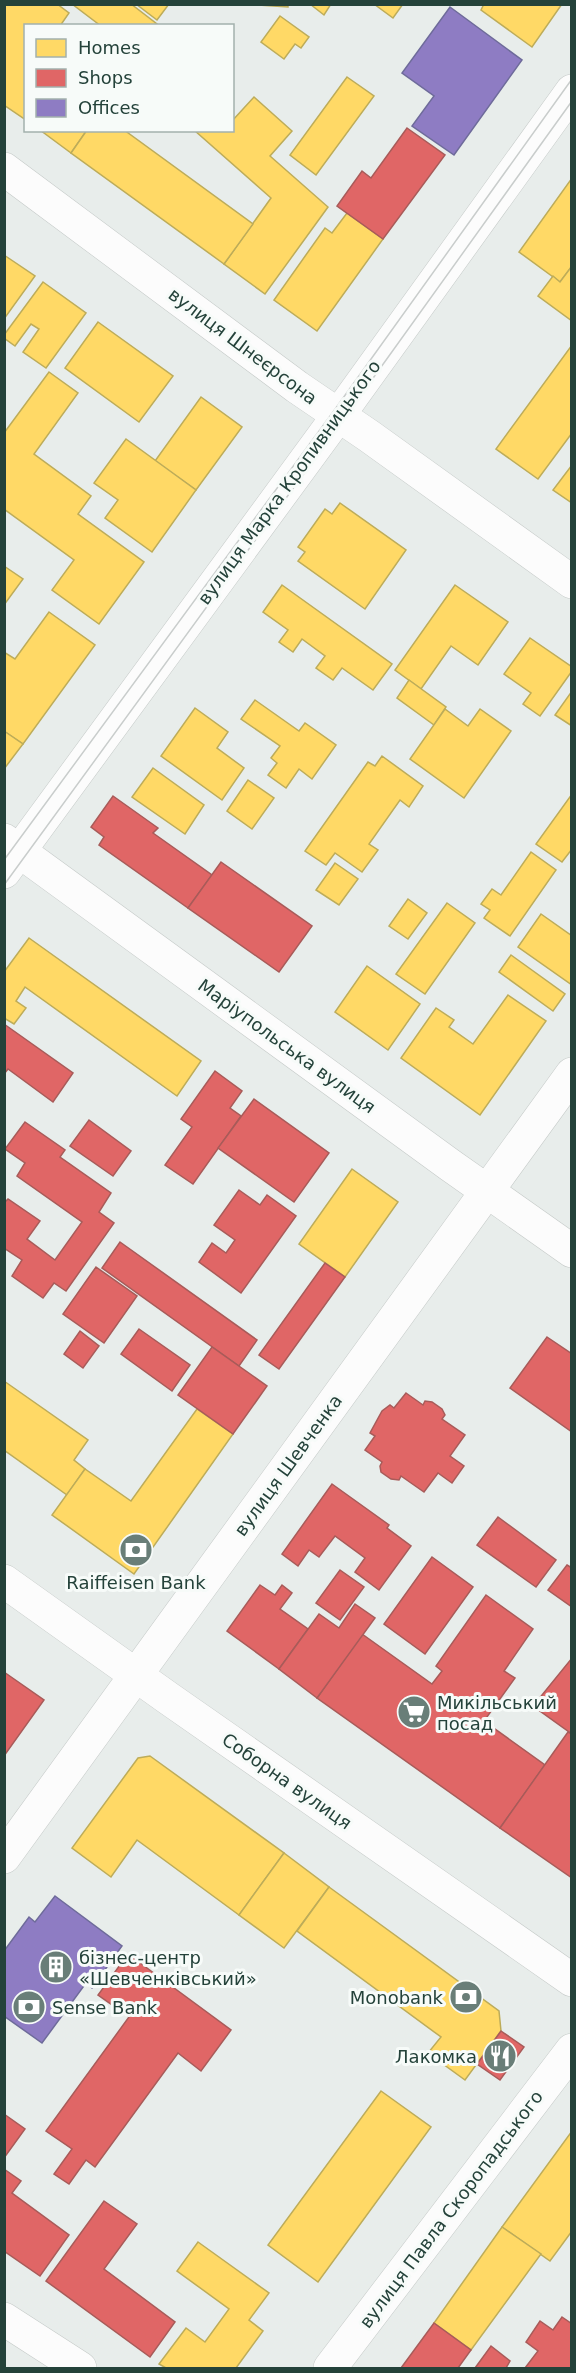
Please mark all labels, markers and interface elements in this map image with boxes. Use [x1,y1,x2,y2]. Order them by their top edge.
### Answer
legend [24,24,234,132]
text: Homes [78,37,141,58]
text: Shops [78,67,133,88]
text: Offices [78,97,140,118]
street label: вулиця Шнеєрсона [165,283,321,409]
street label: вулиця Марка Кропивницького [193,356,385,608]
street label: Маріупольська вулиця [194,975,380,1117]
street label: вулиця Шевченка [230,1390,346,1540]
bank icon: Raiffeisen Bank [118,1532,154,1568]
place label: Raiffeisen Bank [66,1572,206,1593]
place label: Микільський посад [437,1692,557,1734]
supermarket icon: Микільський посад [396,1694,432,1730]
street label: Соборна вулиця [218,1728,356,1834]
place label: бізнес-центр «Шевченківський» [79,1947,257,1989]
building icon: бізнес-центр «Шевченківський» [38,1949,74,1985]
bank icon: Monobank [448,1979,484,2015]
place label: Monobank [350,1987,444,2008]
bank icon: Sense Bank [11,1989,47,2025]
place label: Sense Bank [52,1997,158,2018]
restaurant icon: Лакомка [482,2038,518,2074]
place label: Лакомка [395,2046,477,2067]
street label: вулиця Павла Скоропадського [355,2086,547,2332]

